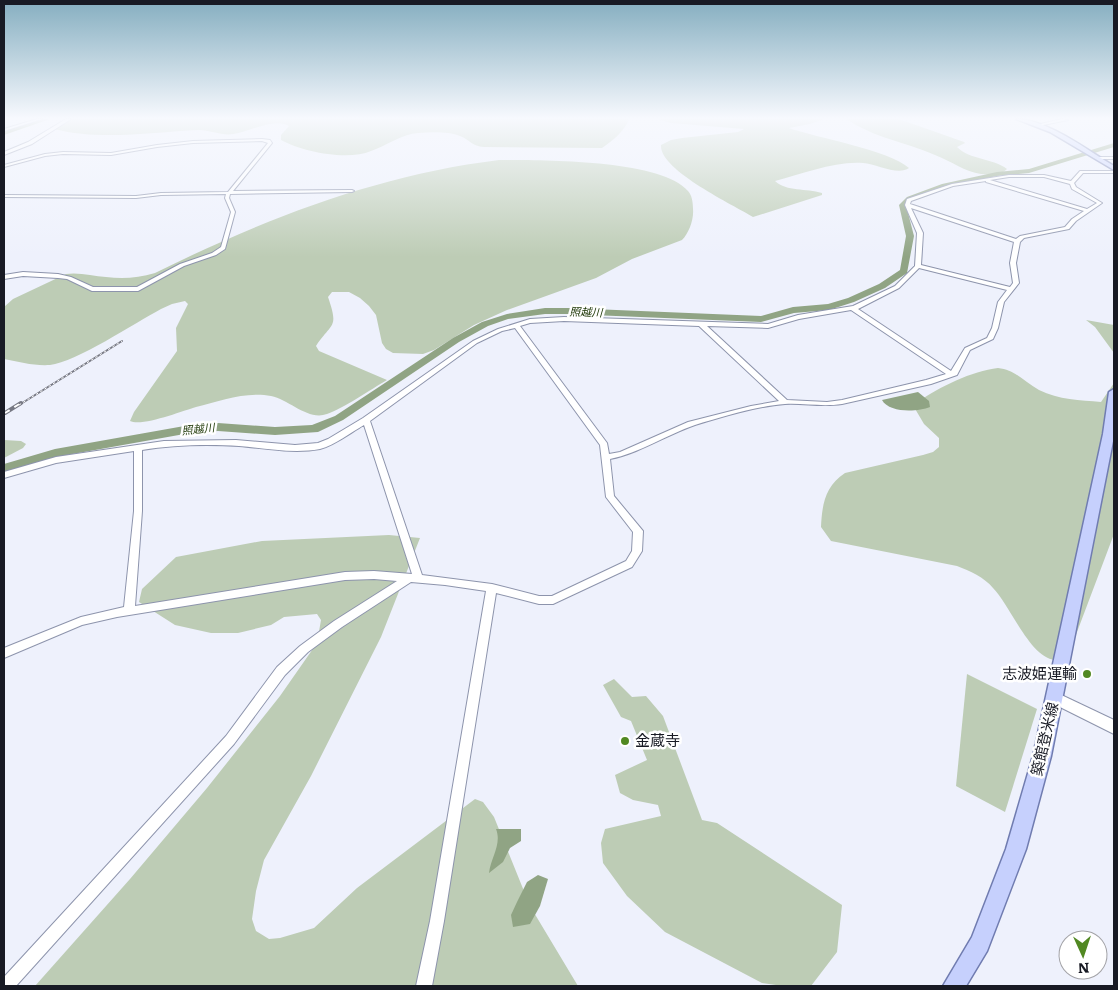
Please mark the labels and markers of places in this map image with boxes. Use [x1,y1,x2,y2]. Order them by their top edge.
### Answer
place label: 志波姫運輸 [1002,661,1077,684]
marker: 志波姫運輸 [1081,668,1093,680]
place label: 金蔵寺 [635,728,680,751]
marker: 金蔵寺 [619,735,631,747]

